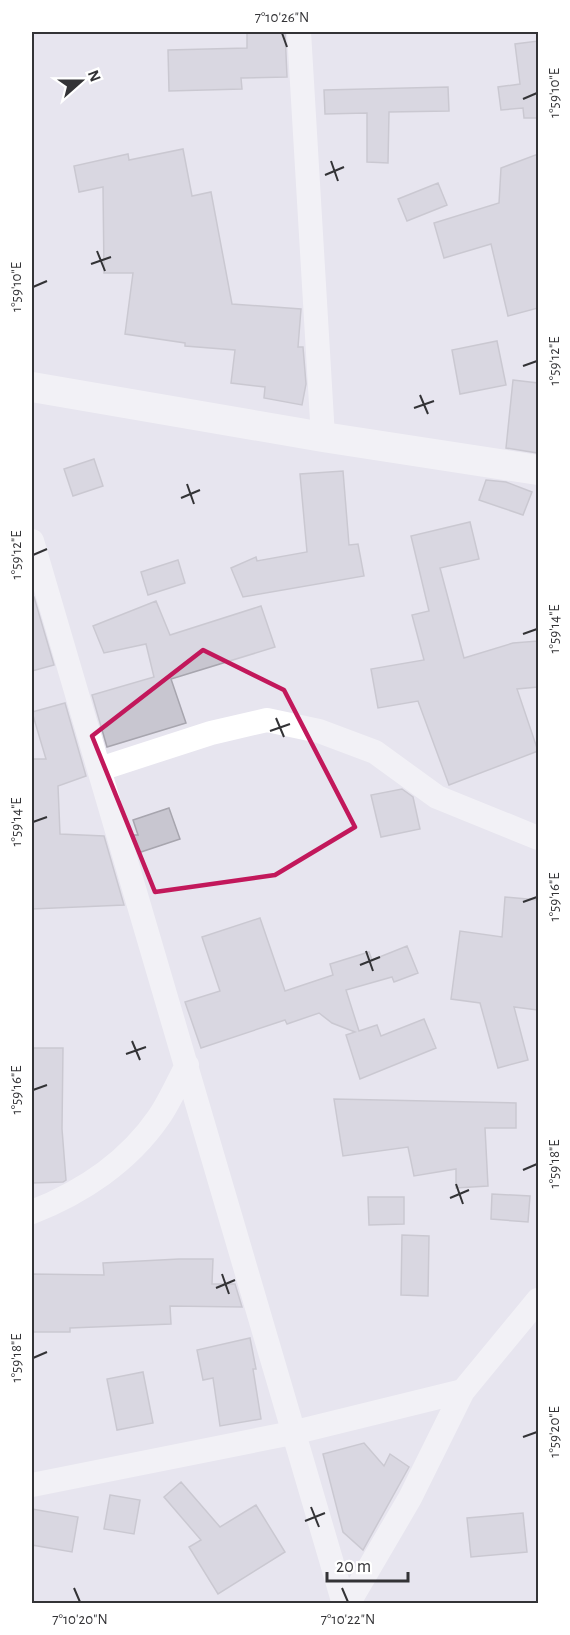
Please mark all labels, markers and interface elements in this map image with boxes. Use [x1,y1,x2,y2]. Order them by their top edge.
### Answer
text: 7°10'26"N [255,10,309,25]
north arrow [51,51,111,111]
text: N [85,68,104,84]
text: 1°59'10"E [547,68,562,118]
text: 1°59'10"E [9,262,24,312]
text: 1°59'12"E [547,337,562,385]
text: 1°59'12"E [9,531,24,579]
text: 1°59'14"E [547,604,562,654]
text: 1°59'14"E [9,797,24,847]
text: 1°59'16"E [547,872,562,922]
text: 1°59'16"E [9,1065,24,1115]
text: 1°59'18"E [547,1139,562,1189]
text: 1°59'18"E [9,1333,24,1383]
text: 1°59'20"E [547,1406,562,1458]
scale bar [327,1545,408,1583]
text: 20 m [336,1558,371,1576]
text: 7°10'20"N [52,1612,108,1627]
text: 7°10'22"N [321,1612,375,1627]

